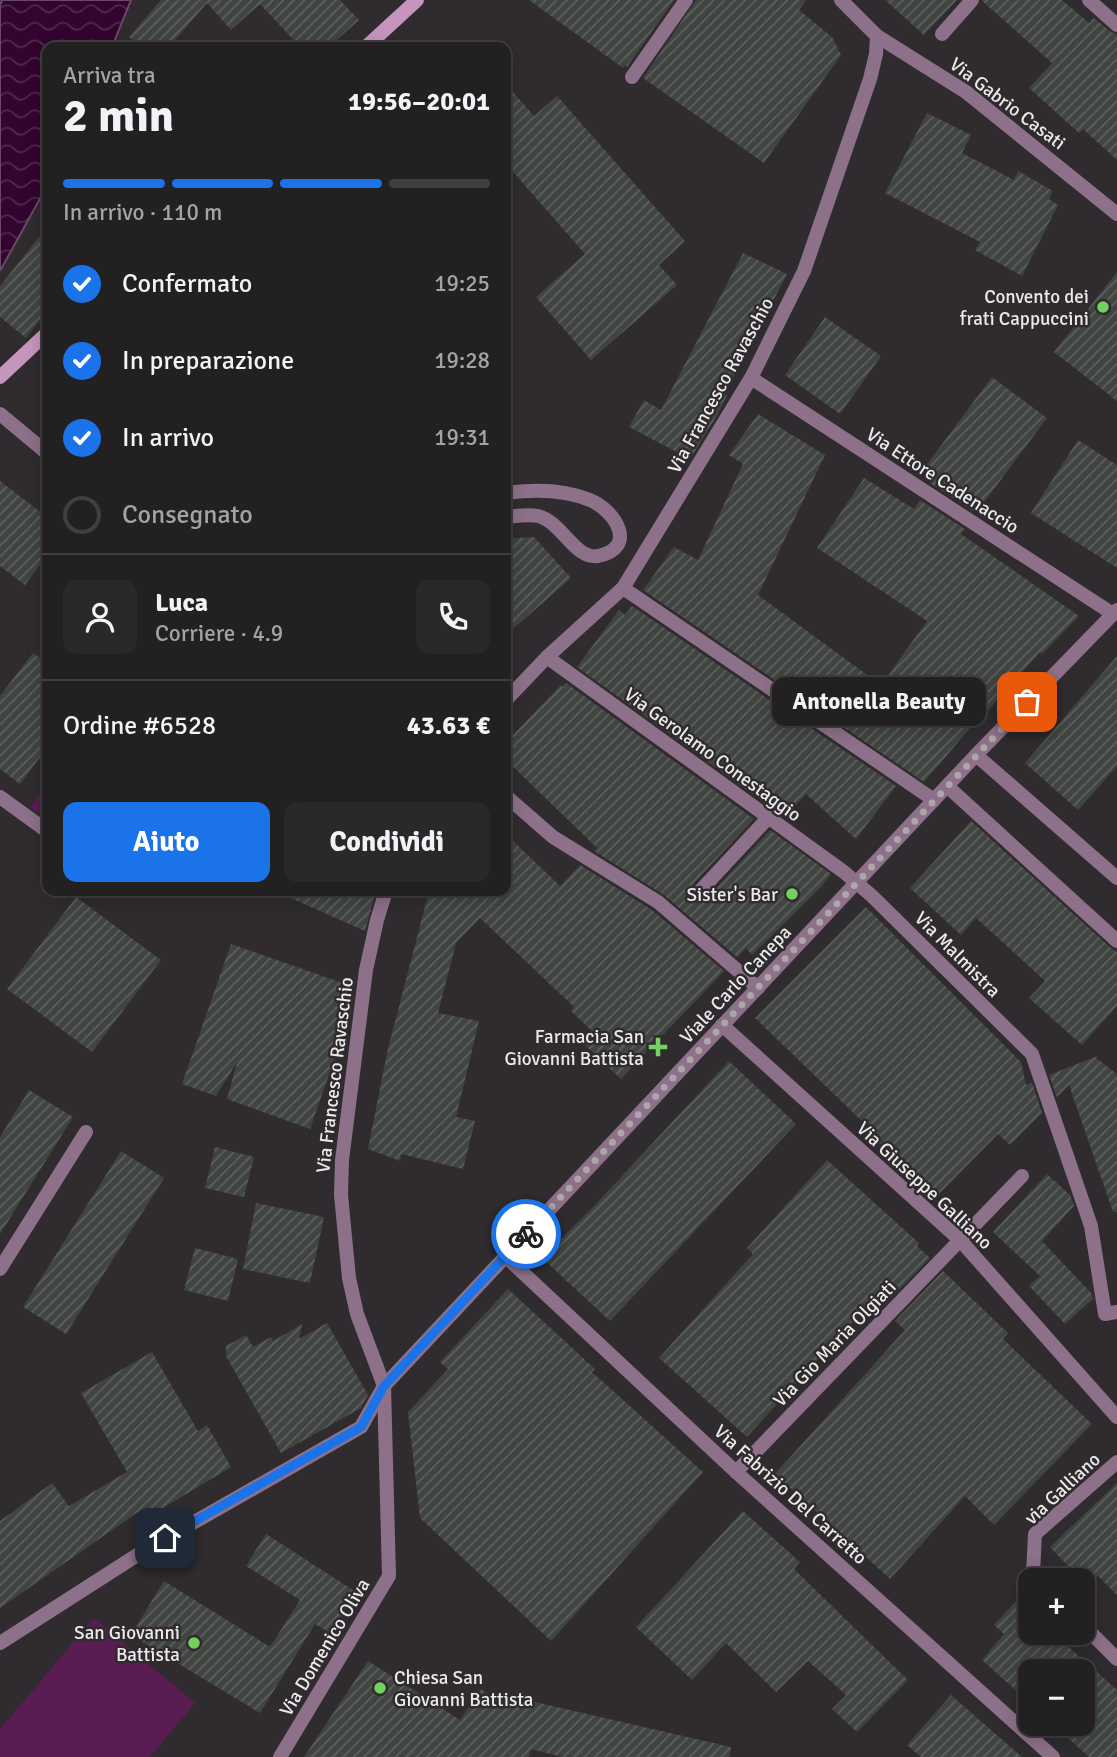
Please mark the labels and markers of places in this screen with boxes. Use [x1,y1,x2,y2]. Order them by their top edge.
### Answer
place label: Convento dei frati Cappuccini [960,285,1089,331]
marker: Convento dei frati Cappuccini [1095,299,1111,315]
pin [997,672,1057,732]
callout: Antonella Beauty [772,678,985,726]
place label: Sister's Bar [686,883,778,907]
marker: Sister's Bar [784,886,800,902]
place label: Farmacia San Giovanni Battista [505,1025,644,1071]
marker: Farmacia San Giovanni Battista [650,1039,666,1055]
pin [135,1508,195,1568]
place label: San Giovanni Battista [74,1621,180,1667]
marker: San Giovanni Battista [186,1635,202,1651]
place label: Chiesa San Giovanni Battista [394,1666,534,1712]
marker: Chiesa San Giovanni Battista [372,1680,388,1696]

